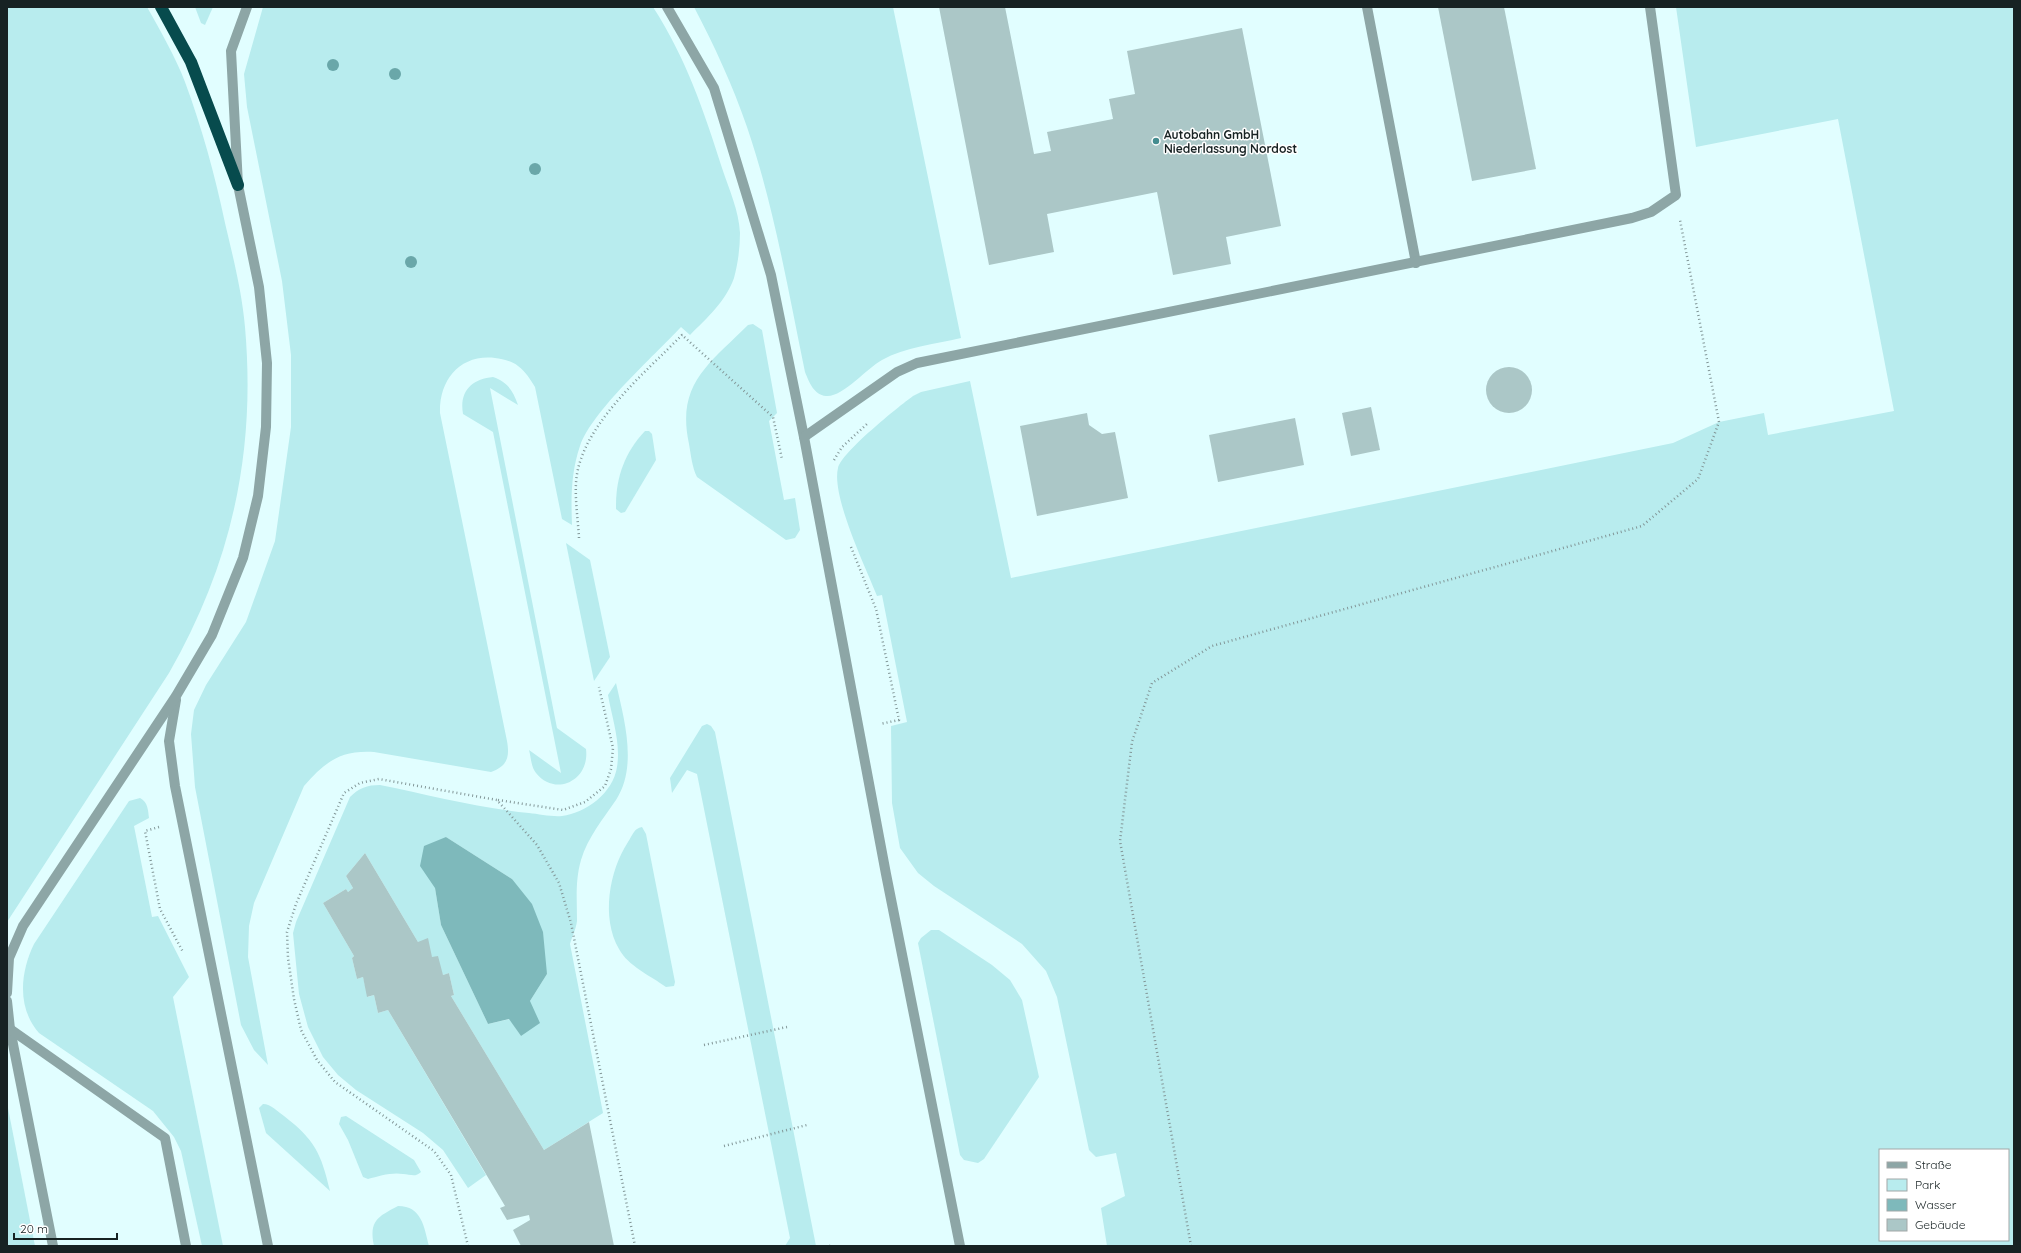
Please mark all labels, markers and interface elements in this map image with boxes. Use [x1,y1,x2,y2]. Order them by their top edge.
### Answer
place label: Autobahn GmbH Niederlassung Nordost [1164,127,1297,156]
marker: Autobahn GmbH Niederlassung Nordost [1151,136,1161,146]
legend [1879,1149,2009,1241]
text: Straße [1915,1157,1952,1172]
text: Park [1915,1177,1940,1192]
text: Wasser [1915,1197,1957,1212]
scale bar [14,1215,117,1241]
text: Gebäude [1915,1217,1966,1232]
text: 20 m [20,1221,48,1236]

